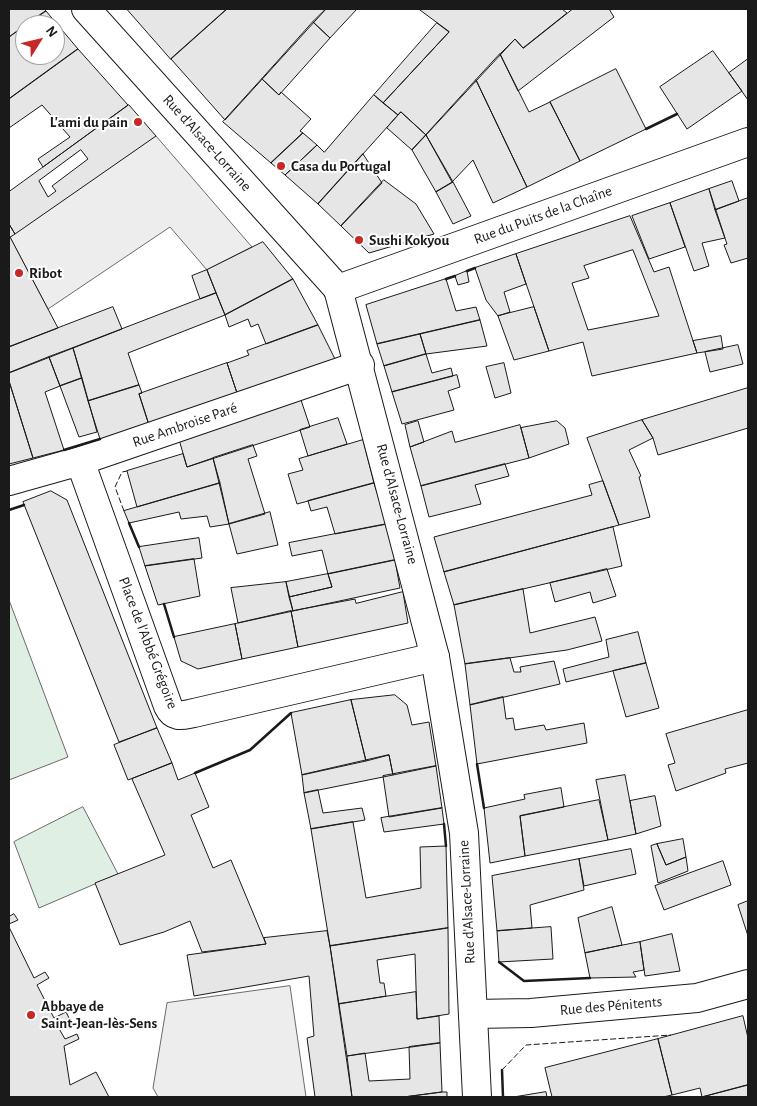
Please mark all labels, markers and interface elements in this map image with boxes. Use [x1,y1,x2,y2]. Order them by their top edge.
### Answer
north arrow [15,15,65,65]
text: N [43,24,60,40]
street label: Rue d'Alsace-Lorraine [159,91,255,195]
place label: L'ami du pain [50,113,128,131]
marker: L'ami du pain [132,116,144,128]
place label: Casa du Portugal [291,157,391,175]
marker: Casa du Portugal [275,160,287,172]
street label: Rue du Puits de la Chaîne [471,182,615,248]
place label: Sushi Kokyou [369,231,449,249]
marker: Sushi Kokyou [353,234,365,246]
place label: Ribot [29,264,62,282]
marker: Ribot [13,267,25,279]
street label: Rue Ambroise Paré [130,399,240,451]
street label: Rue d'Alsace-Lorraine [372,442,422,566]
street label: Place de l'Abbé Grégoire [115,574,181,712]
street label: Rue d'Alsace-Lorraine [455,840,479,964]
street label: Rue des Pénitents [559,993,663,1019]
place label: Abbaye de Saint-Jean-lès-Sens [41,997,157,1032]
marker: Abbaye de Saint-Jean-lès-Sens [25,1009,37,1021]

